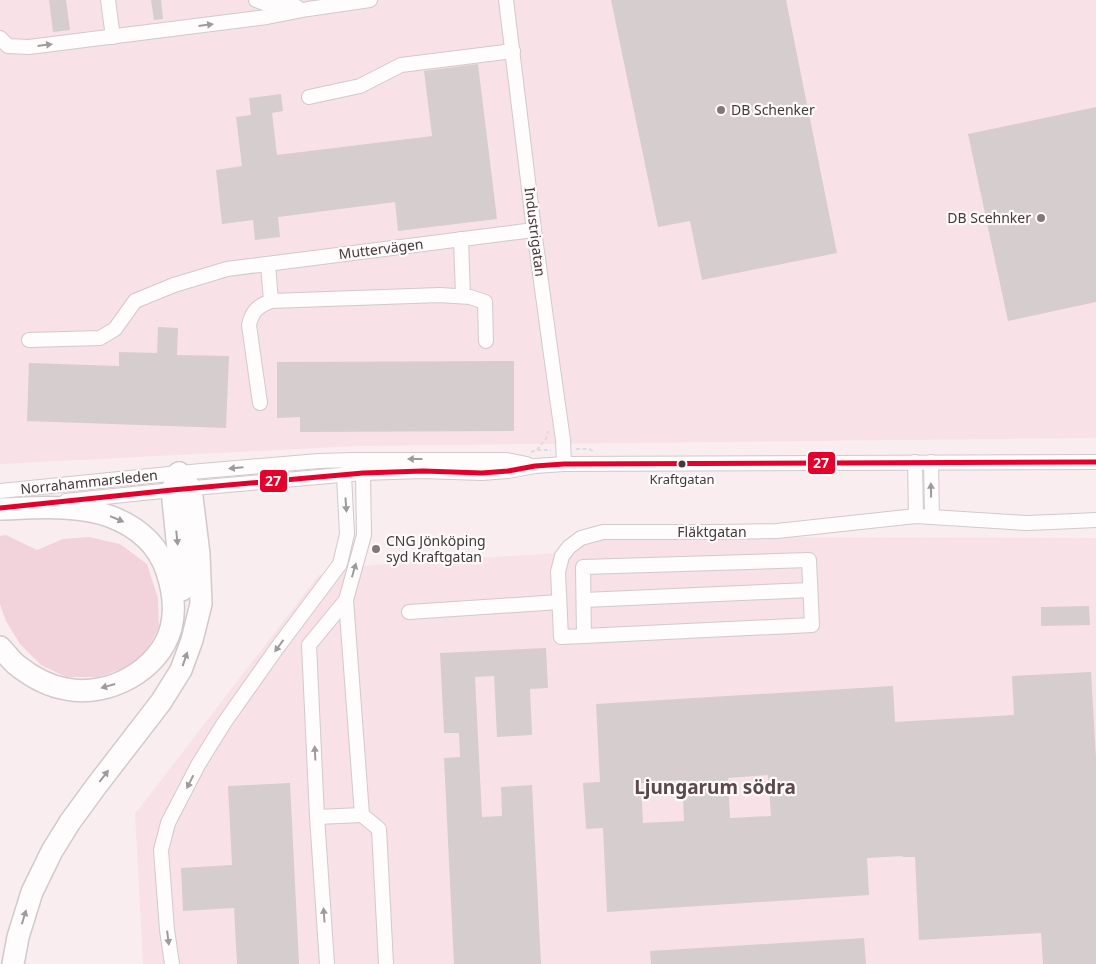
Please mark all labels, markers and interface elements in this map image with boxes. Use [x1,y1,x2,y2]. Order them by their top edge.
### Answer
one-way arrow [199,21,215,29]
one-way arrow [37,41,53,49]
place label: DB Schenker [731,100,815,119]
marker: DB Schenker [715,104,727,116]
street label: Industrigatan [521,186,550,278]
place label: DB Scehnker [947,208,1031,227]
marker: DB Scehnker [1035,212,1047,224]
street label: Muttervägen [337,234,424,263]
line badge: 27 [807,451,836,475]
text: 27 [813,453,829,472]
one-way arrow [407,455,423,463]
marker: Kraftgatan [677,459,687,469]
street label: Norrahammarsleden [19,465,159,498]
one-way arrow [228,465,244,473]
line badge: 27 [259,469,288,493]
place label: Kraftgatan [650,470,714,488]
text: 27 [265,471,281,490]
one-way arrow [927,481,935,497]
one-way arrow [342,497,350,513]
one-way arrow [110,516,124,524]
street label: Fläktgatan [677,522,747,541]
one-way arrow [173,531,181,547]
place label: CNG Jönköping syd Kraftgatan [386,531,486,566]
marker: CNG Jönköping syd Kraftgatan [370,543,382,555]
one-way arrow [351,562,359,577]
one-way arrow [274,639,284,653]
one-way arrow [182,652,189,667]
one-way arrow [100,683,115,691]
one-way arrow [310,745,318,761]
one-way arrow [98,770,109,783]
district label: Ljungarum södra [634,774,796,800]
one-way arrow [186,775,194,789]
one-way arrow [319,907,327,923]
one-way arrow [21,909,29,924]
one-way arrow [165,930,173,946]

